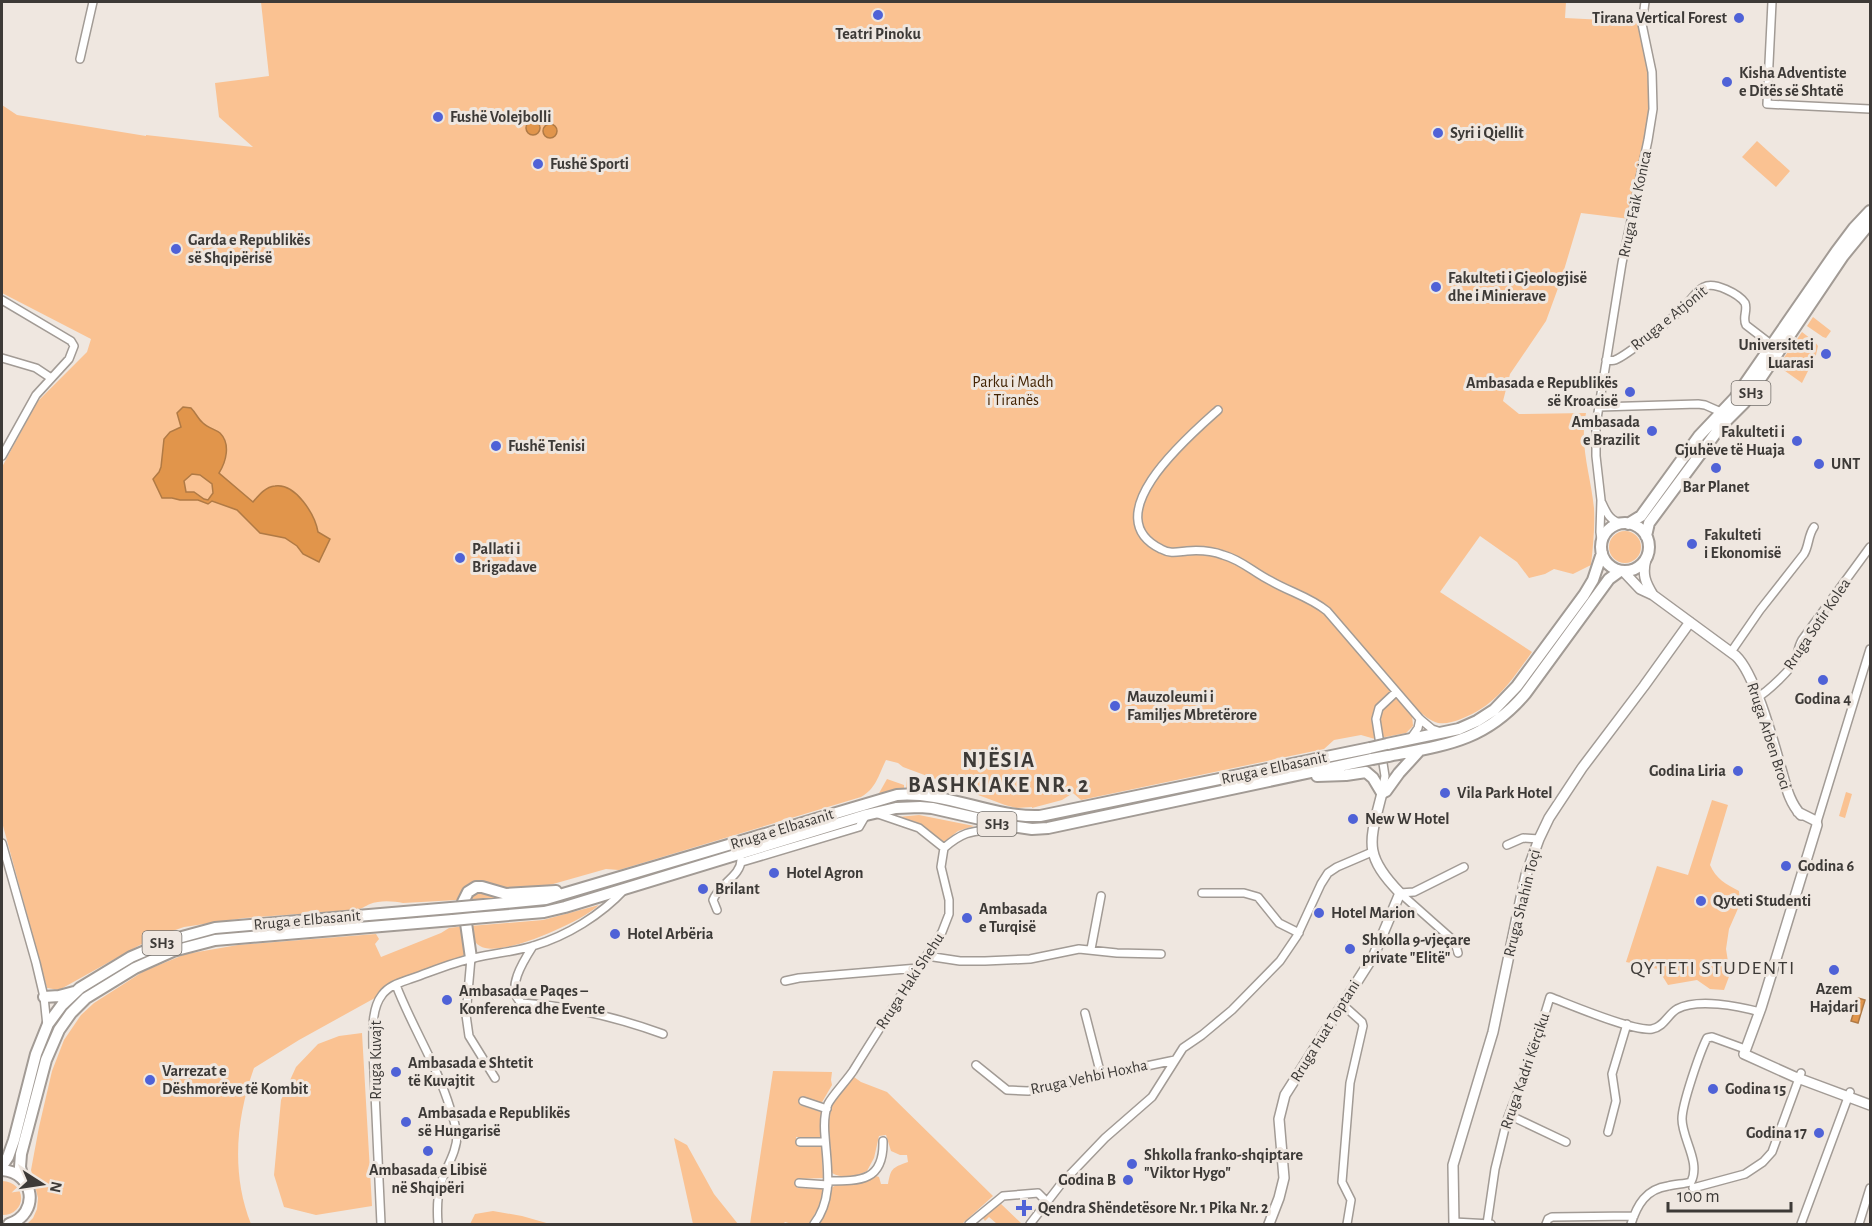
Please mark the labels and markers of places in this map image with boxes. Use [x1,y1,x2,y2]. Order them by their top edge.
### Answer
marker: Teatri Pinoku [871,8,885,22]
place label: Tirana Vertical Forest [1592,10,1728,26]
marker: Tirana Vertical Forest [1732,11,1746,25]
place label: Teatri Pinoku [835,26,921,42]
place label: Kisha Adventiste e Ditës së Shtatë [1739,65,1847,99]
marker: Kisha Adventiste e Ditës së Shtatë [1720,75,1734,89]
place label: Fushë Volejbolli [450,109,551,126]
marker: Fushë Volejbolli [431,110,445,124]
place label: Syri i Qiellit [1450,125,1524,142]
marker: Syri i Qiellit [1431,126,1445,140]
place label: Fushë Sporti [550,156,629,172]
marker: Fushë Sporti [531,157,545,171]
place label: Garda e Republikës së Shqipërisë [188,232,310,266]
marker: Garda e Republikës së Shqipërisë [169,242,183,256]
place label: Fakulteti i Gjeologjisë dhe i Minierave [1448,270,1587,304]
marker: Fakulteti i Gjeologjisë dhe i Minierave [1429,280,1443,294]
place label: Universiteti Luarasi [1739,337,1814,371]
marker: Universiteti Luarasi [1819,347,1833,361]
place label: Ambasada e Republikës së Kroacisë [1466,375,1618,409]
marker: Ambasada e Republikës së Kroacisë [1623,385,1637,399]
place label: Ambasada e Brazilit [1572,414,1641,448]
marker: Ambasada e Brazilit [1645,424,1659,438]
place label: Fakulteti i Gjuhëve të Huaja [1675,424,1785,459]
marker: Fakulteti i Gjuhëve të Huaja [1790,434,1804,448]
place label: Fushë Tenisi [508,438,585,454]
marker: Fushë Tenisi [489,439,503,453]
place label: UNT [1831,456,1860,472]
marker: UNT [1812,457,1826,471]
marker: Bar Planet [1709,461,1723,475]
place label: Bar Planet [1683,479,1750,495]
place label: Fakulteti i Ekonomisë [1704,527,1782,561]
marker: Fakulteti i Ekonomisë [1685,537,1699,551]
place label: Pallati i Brigadave [472,541,537,575]
marker: Pallati i Brigadave [453,551,467,565]
marker: Godina 4 [1816,673,1830,687]
place label: Mauzoleumi i Familjes Mbretërore [1127,689,1257,724]
place label: Godina 4 [1795,691,1851,707]
marker: Mauzoleumi i Familjes Mbretërore [1108,699,1122,713]
place label: Godina Liria [1649,763,1726,779]
marker: Godina Liria [1731,764,1745,778]
place label: Vila Park Hotel [1457,785,1552,801]
marker: Vila Park Hotel [1438,786,1452,800]
place label: New W Hotel [1365,811,1450,827]
marker: New W Hotel [1346,812,1360,826]
place label: Godina 6 [1798,858,1854,874]
marker: Godina 6 [1779,859,1793,873]
place label: Hotel Agron [786,865,864,881]
marker: Hotel Agron [767,866,781,880]
place label: Brilant [715,881,760,897]
marker: Brilant [696,882,710,896]
place label: Qyteti Studenti [1713,893,1811,910]
marker: Qyteti Studenti [1694,894,1708,908]
place label: Ambasada e Turqisë [979,901,1048,935]
place label: Hotel Marion [1331,905,1415,921]
marker: Hotel Marion [1312,906,1326,920]
marker: Ambasada e Turqisë [960,911,974,925]
place label: Hotel Arbëria [627,926,714,942]
marker: Hotel Arbëria [608,927,622,941]
place label: Shkolla 9-vjeçare private "Elitë" [1362,932,1471,966]
marker: Shkolla 9-vjeçare private "Elitë" [1343,942,1357,956]
marker: Azem Hajdari [1827,963,1841,977]
place label: Azem Hajdari [1810,981,1858,1016]
place label: Ambasada e Paqes – Konferenca dhe Evente [459,983,605,1017]
marker: Ambasada e Paqes – Konferenca dhe Evente [440,993,454,1007]
place label: Ambasada e Shtetit të Kuvajtit [408,1055,534,1090]
place label: Varrezat e Dëshmorëve të Kombit [162,1063,309,1097]
marker: Ambasada e Shtetit të Kuvajtit [389,1065,403,1079]
marker: Varrezat e Dëshmorëve të Kombit [143,1073,157,1087]
place label: Godina 15 [1725,1081,1786,1097]
marker: Godina 15 [1706,1082,1720,1096]
place label: Ambasada e Republikës së Hungarisë [418,1105,570,1139]
marker: Ambasada e Republikës së Hungarisë [399,1115,413,1129]
place label: Godina 17 [1746,1125,1807,1141]
marker: Godina 17 [1812,1126,1826,1140]
marker: Ambasada e Libisë në Shqipëri [421,1144,435,1158]
place label: Shkolla franko-shqiptare "Viktor Hygo" [1144,1147,1304,1182]
marker: Shkolla franko-shqiptare "Viktor Hygo" [1125,1157,1139,1171]
place label: Ambasada e Libisë në Shqipëri [369,1162,488,1196]
place label: Godina B [1058,1172,1116,1188]
marker: Godina B [1121,1173,1135,1187]
marker: Qendra Shëndetësore Nr. 1 Pika Nr. 2 [1015,1199,1033,1217]
place label: Qendra Shëndetësore Nr. 1 Pika Nr. 2 [1038,1200,1269,1217]

